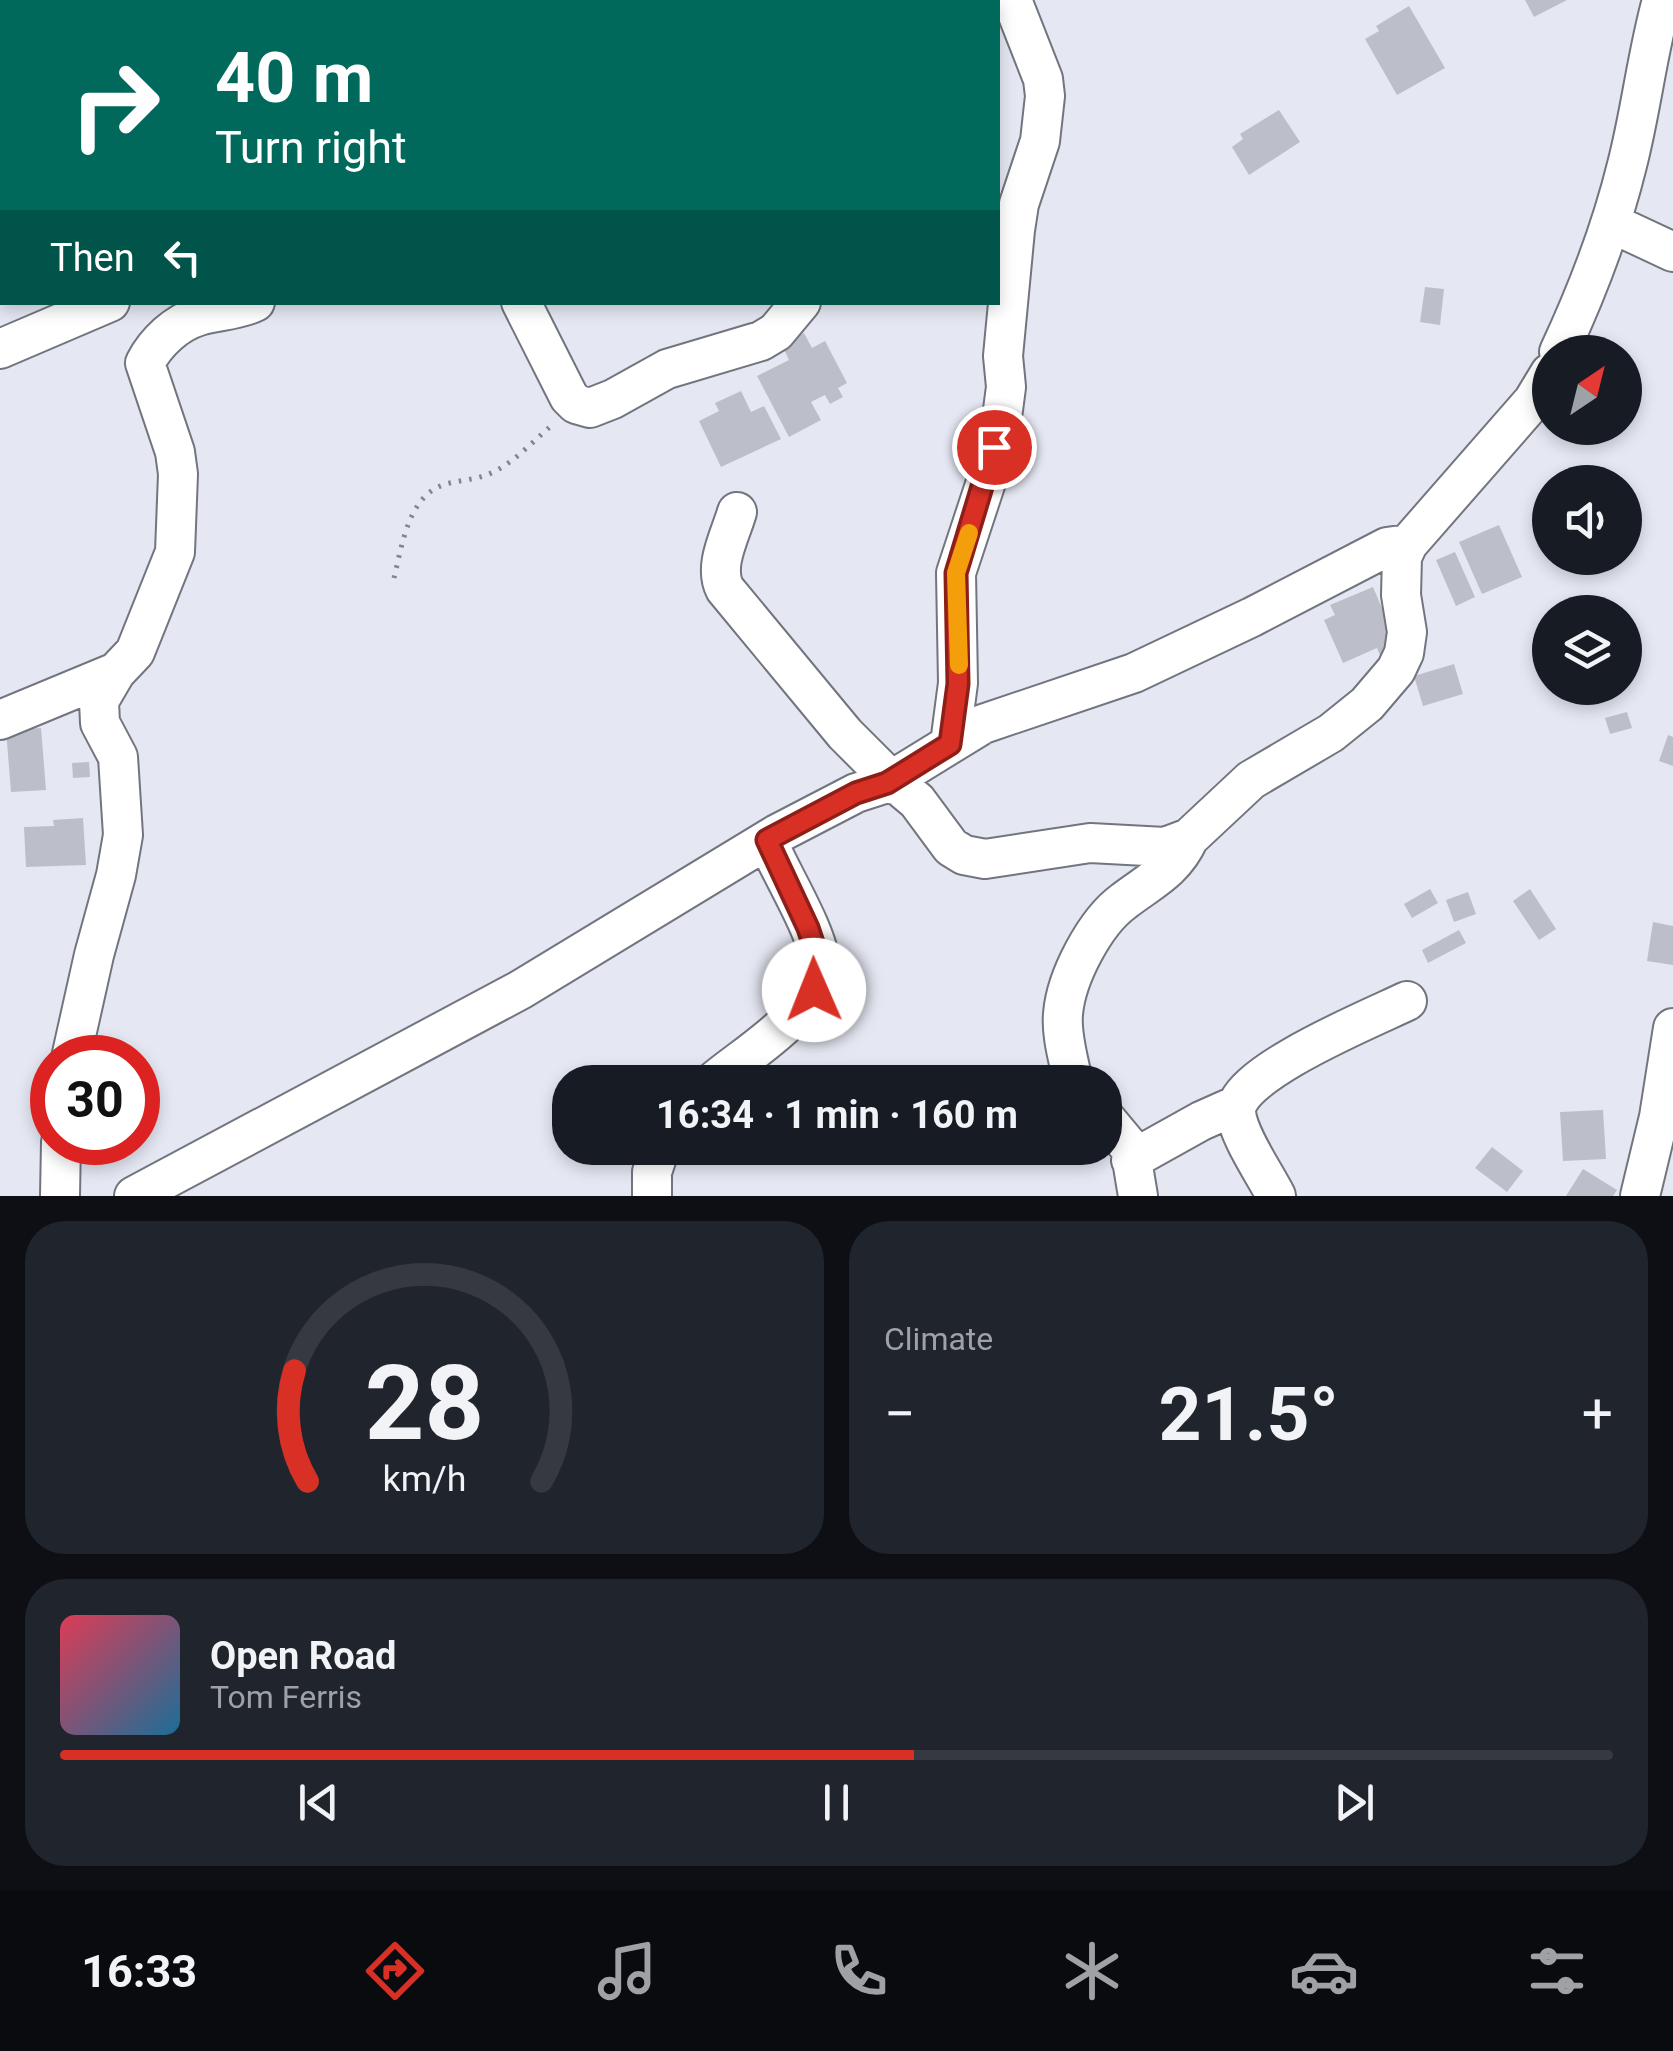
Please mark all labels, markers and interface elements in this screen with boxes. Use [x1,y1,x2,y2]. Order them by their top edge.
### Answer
text: 40 m [215,37,373,119]
icon: right [50,40,180,170]
text: Turn right [215,121,407,174]
icon: left [155,230,210,285]
text: Then [50,236,135,280]
north arrow [1532,335,1642,445]
map controls [1532,335,1642,705]
pin [952,405,1037,490]
icon: arrive [967,420,1022,475]
button: sound [1532,465,1642,575]
button: layers [1532,595,1642,705]
position arrow [762,938,866,1042]
speed limit sign: 30 [30,1035,160,1165]
text: 16:34 · 1 min · 160 m [656,1093,1018,1137]
text: Climate [884,1320,993,1358]
text: 28 [365,1343,484,1464]
text: 21.5° [1159,1370,1339,1458]
text: − [884,1382,915,1446]
text: + [1582,1382,1613,1446]
text: km/h [383,1458,466,1500]
text: Open Road [210,1634,396,1678]
text: Tom Ferris [210,1678,362,1716]
icon: previous [291,1775,346,1830]
icon: pause [809,1775,864,1830]
icon: next [1327,1775,1382,1830]
icon: directions [360,1936,430,2006]
icon: music [592,1936,662,2006]
icon: phone [824,1936,894,2006]
icon: climate [1057,1936,1127,2006]
icon: car [1289,1936,1359,2006]
icon: filters [1522,1936,1592,2006]
text: 16:33 [81,1945,197,1998]

